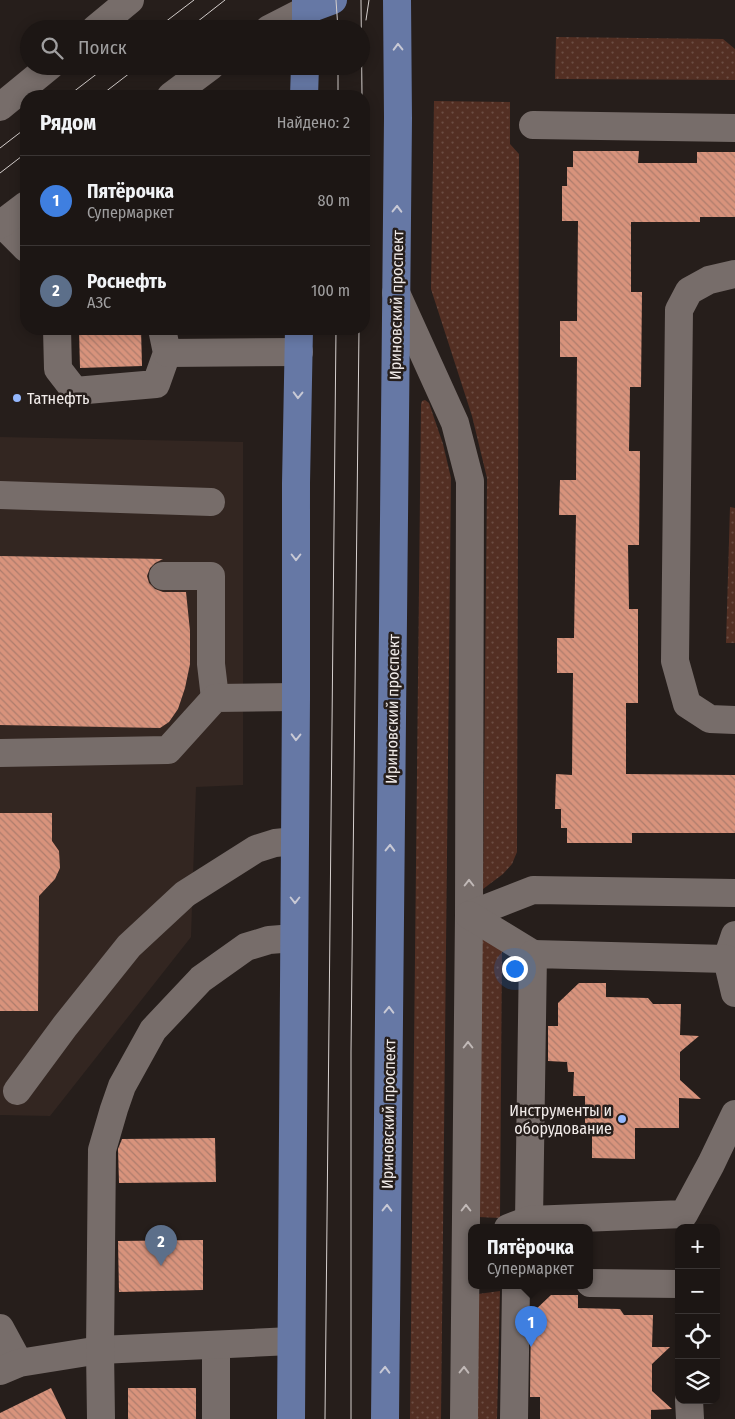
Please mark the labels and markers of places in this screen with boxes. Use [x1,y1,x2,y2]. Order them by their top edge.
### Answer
place label: Татнефть [27,389,89,408]
marker: Татнефть [11,392,23,404]
place label: Инструменты и оборудование [509,1101,612,1138]
marker: Инструменты и оборудование [616,1113,628,1125]
pin: 2 [145,1225,177,1266]
pin: 1 [515,1306,547,1347]

